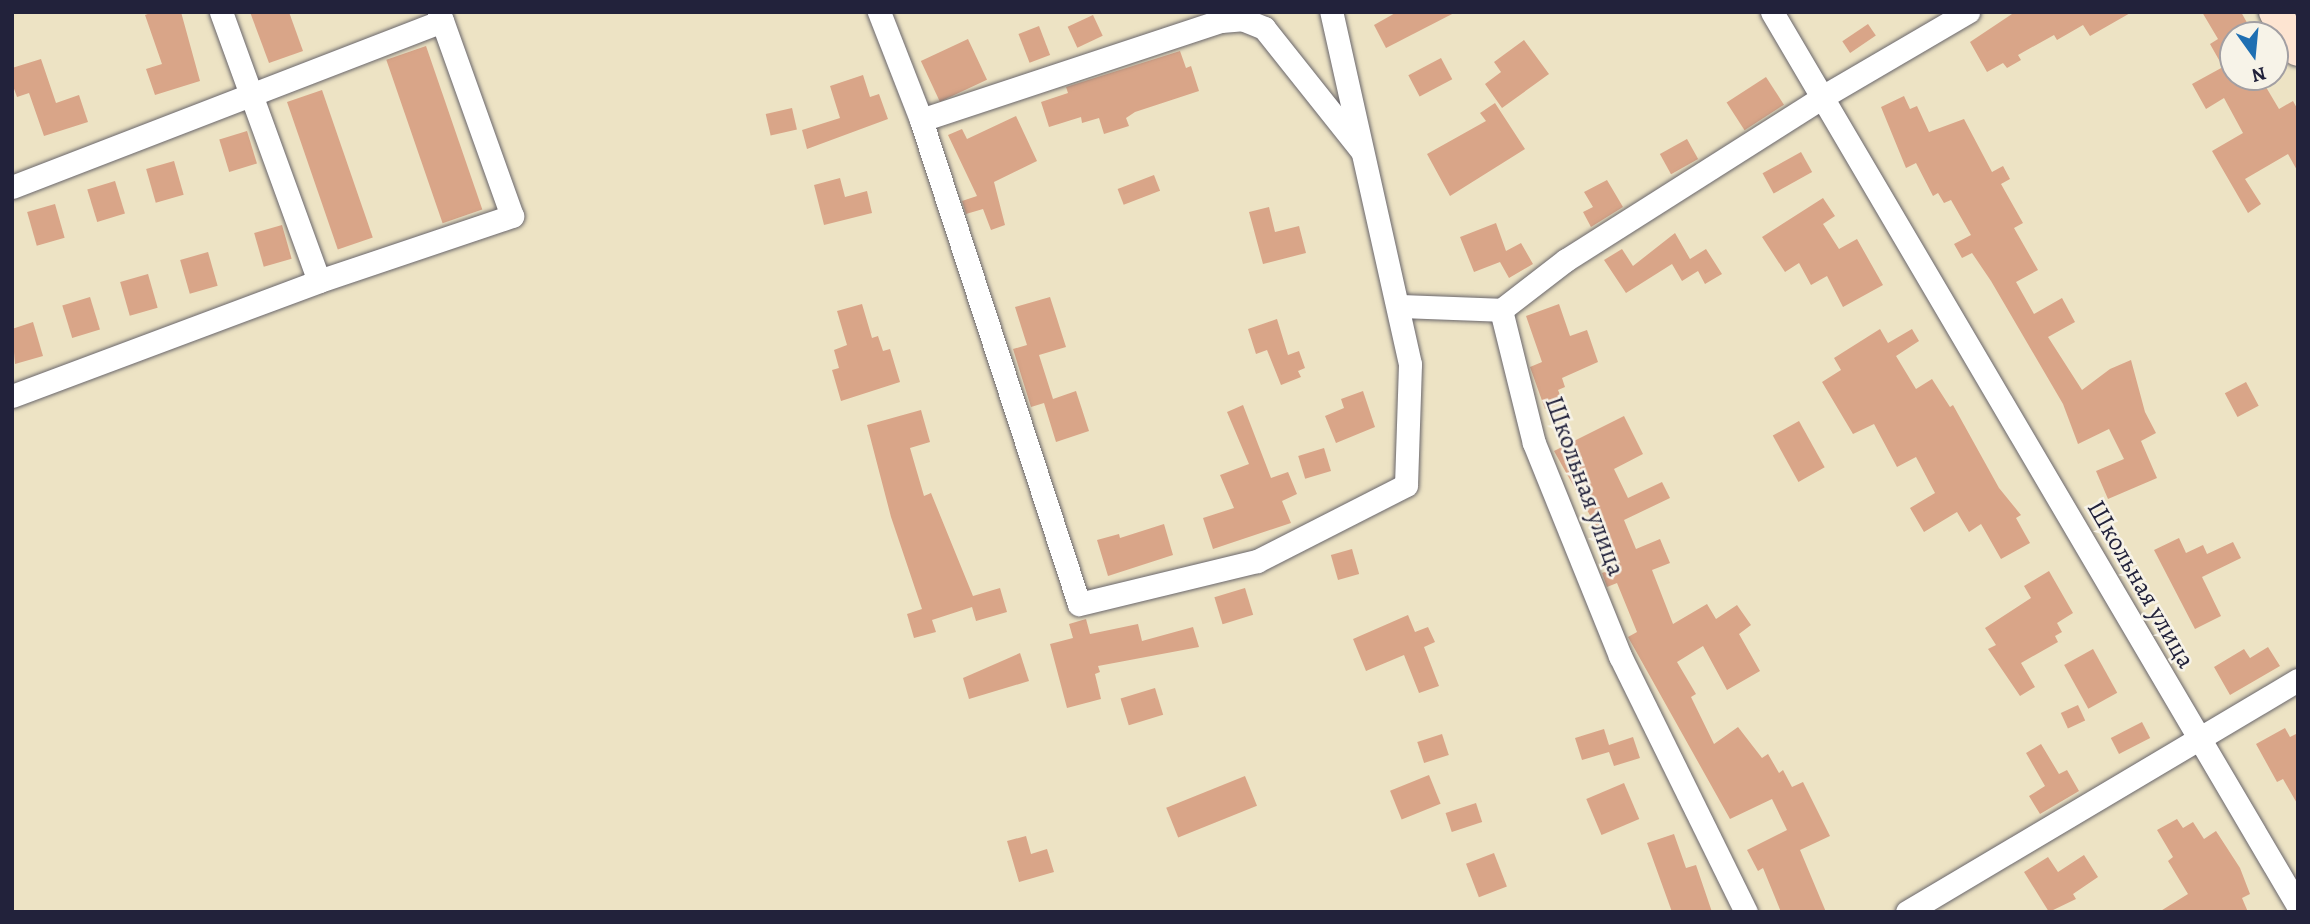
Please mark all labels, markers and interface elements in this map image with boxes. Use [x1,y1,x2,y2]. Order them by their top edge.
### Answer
north arrow [2219,21,2289,91]
text: N [2249,60,2269,89]
street label: Школьная улица [1538,392,1632,580]
street label: Школьная улица [2080,494,2202,674]

